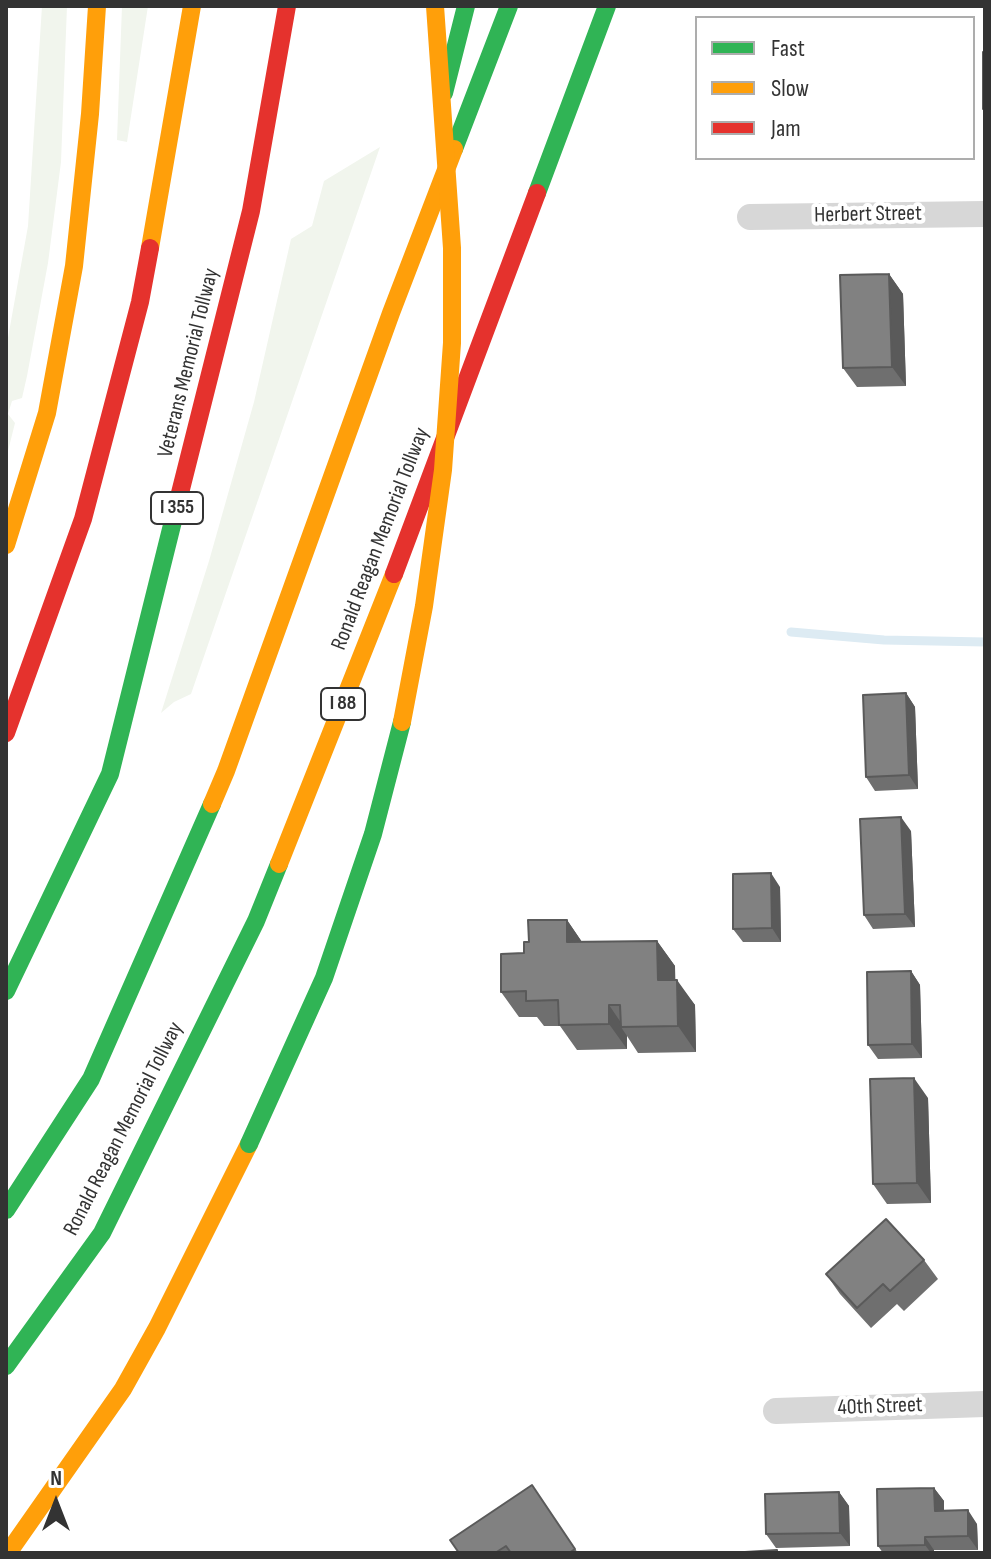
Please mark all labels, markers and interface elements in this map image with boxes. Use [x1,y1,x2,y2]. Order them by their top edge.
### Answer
legend [695,16,975,160]
text: Fast [771,34,805,63]
text: Slow [771,74,809,103]
text: Jam [771,114,801,143]
street label: Herbert Street [814,201,922,229]
street label: Veterans Memorial Tollway [153,266,225,460]
street label: Ronald Reagan Memorial Tollway [326,424,436,654]
road number: I 355 [151,492,203,524]
road number: I 88 [321,688,365,720]
street label: Ronald Reagan Memorial Tollway [59,1018,189,1240]
street label: 40th Street [837,1392,923,1422]
north arrow [16,1463,96,1543]
text: N [50,1465,62,1492]

